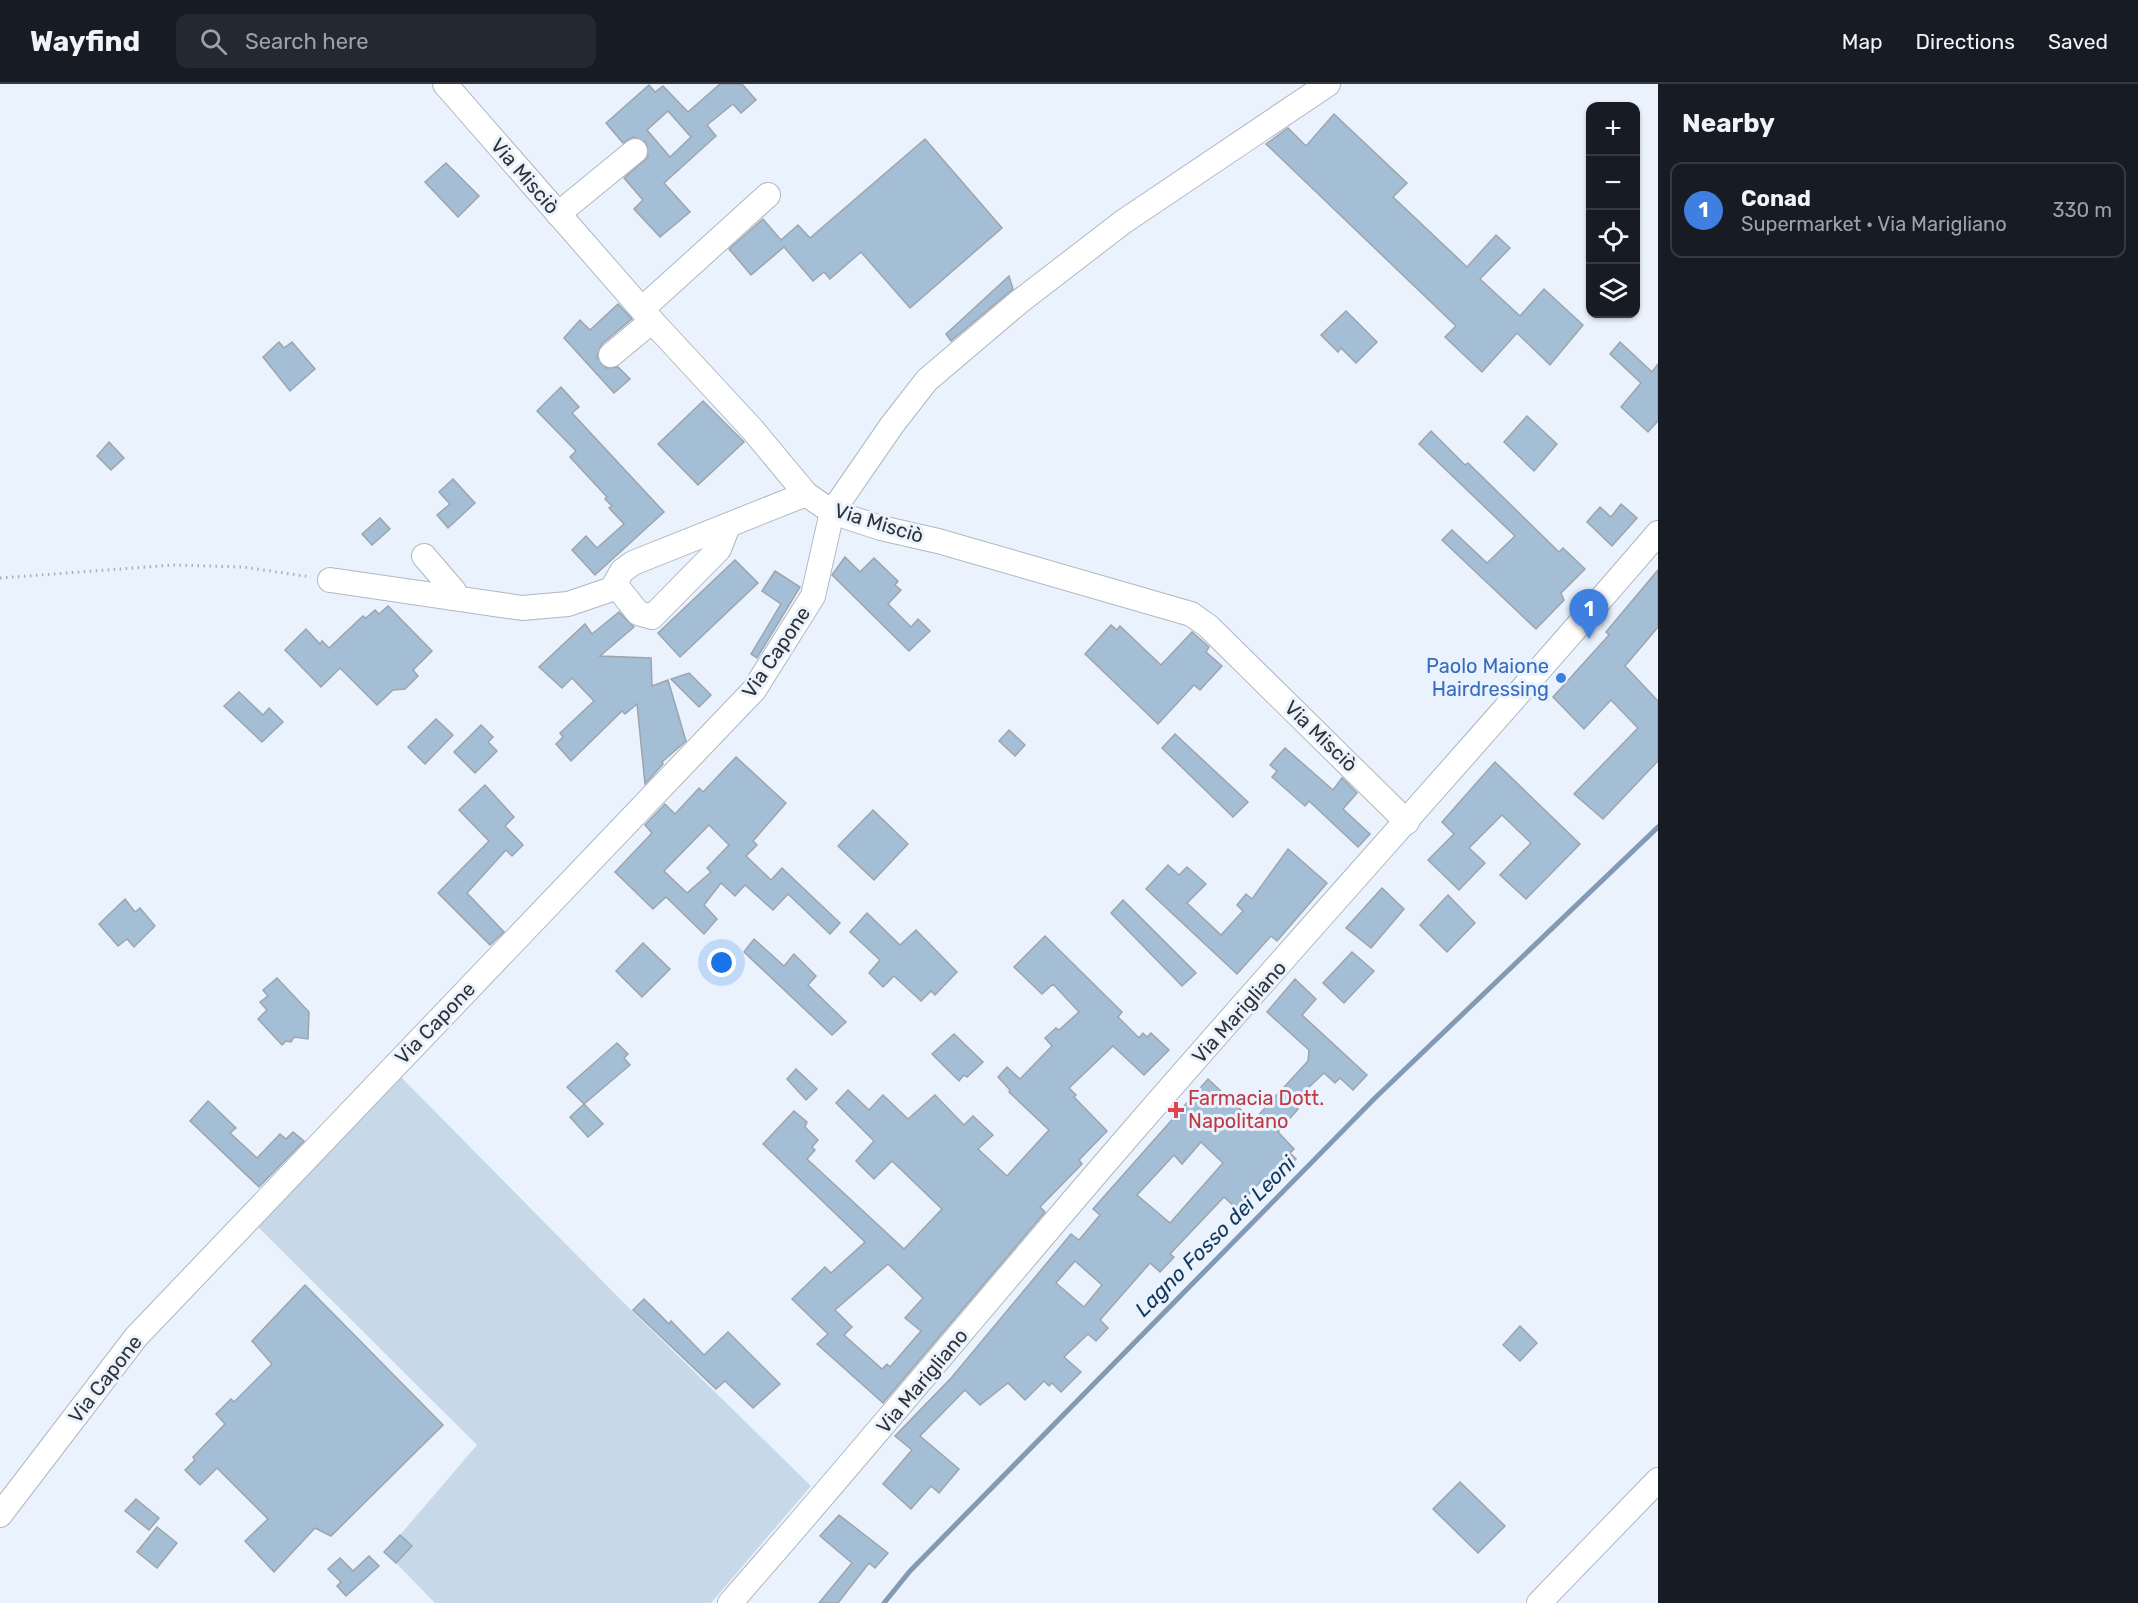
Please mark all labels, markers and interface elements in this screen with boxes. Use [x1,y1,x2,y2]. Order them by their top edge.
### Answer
search box [176,14,596,68]
text: Wayfind [30,25,140,58]
icon: search [197,25,230,58]
text: Search here [245,28,369,55]
text: Map [1842,29,1883,54]
text: Directions [1916,29,2015,54]
text: Saved [2048,29,2108,54]
map controls [1586,102,1640,318]
button: + [1586,102,1640,156]
text: Nearby [1682,108,1775,139]
street label: Via Misciò [486,133,564,219]
button: − [1586,156,1640,210]
text: Conad [1741,185,1811,212]
text: 1 [1699,198,1708,222]
text: 330 m [2053,198,2112,222]
button: locate [1586,210,1640,264]
text: Supermarket · Via Marigliano [1741,212,2007,236]
button: layers [1586,264,1640,318]
street label: Via Misciò [831,498,927,548]
pin: 1 [1570,590,1608,639]
street label: Via Capone [737,602,815,702]
place label: Paolo Maione Hairdressing [1426,654,1549,701]
marker: Paolo Maione Hairdressing [1554,671,1568,685]
street label: Via Misciò [1280,695,1362,777]
your location [707,948,736,977]
street label: Via Marigliano [1187,956,1291,1068]
street label: Via Capone [390,977,480,1069]
place label: Farmacia Dott. Napolitano [1188,1086,1324,1133]
marker: Farmacia Dott. Napolitano [1169,1103,1183,1117]
water label: Lagno Fosso dei Leoni [1130,1150,1301,1321]
street label: Via Marigliano [871,1324,973,1438]
street label: Via Capone [63,1330,147,1428]

